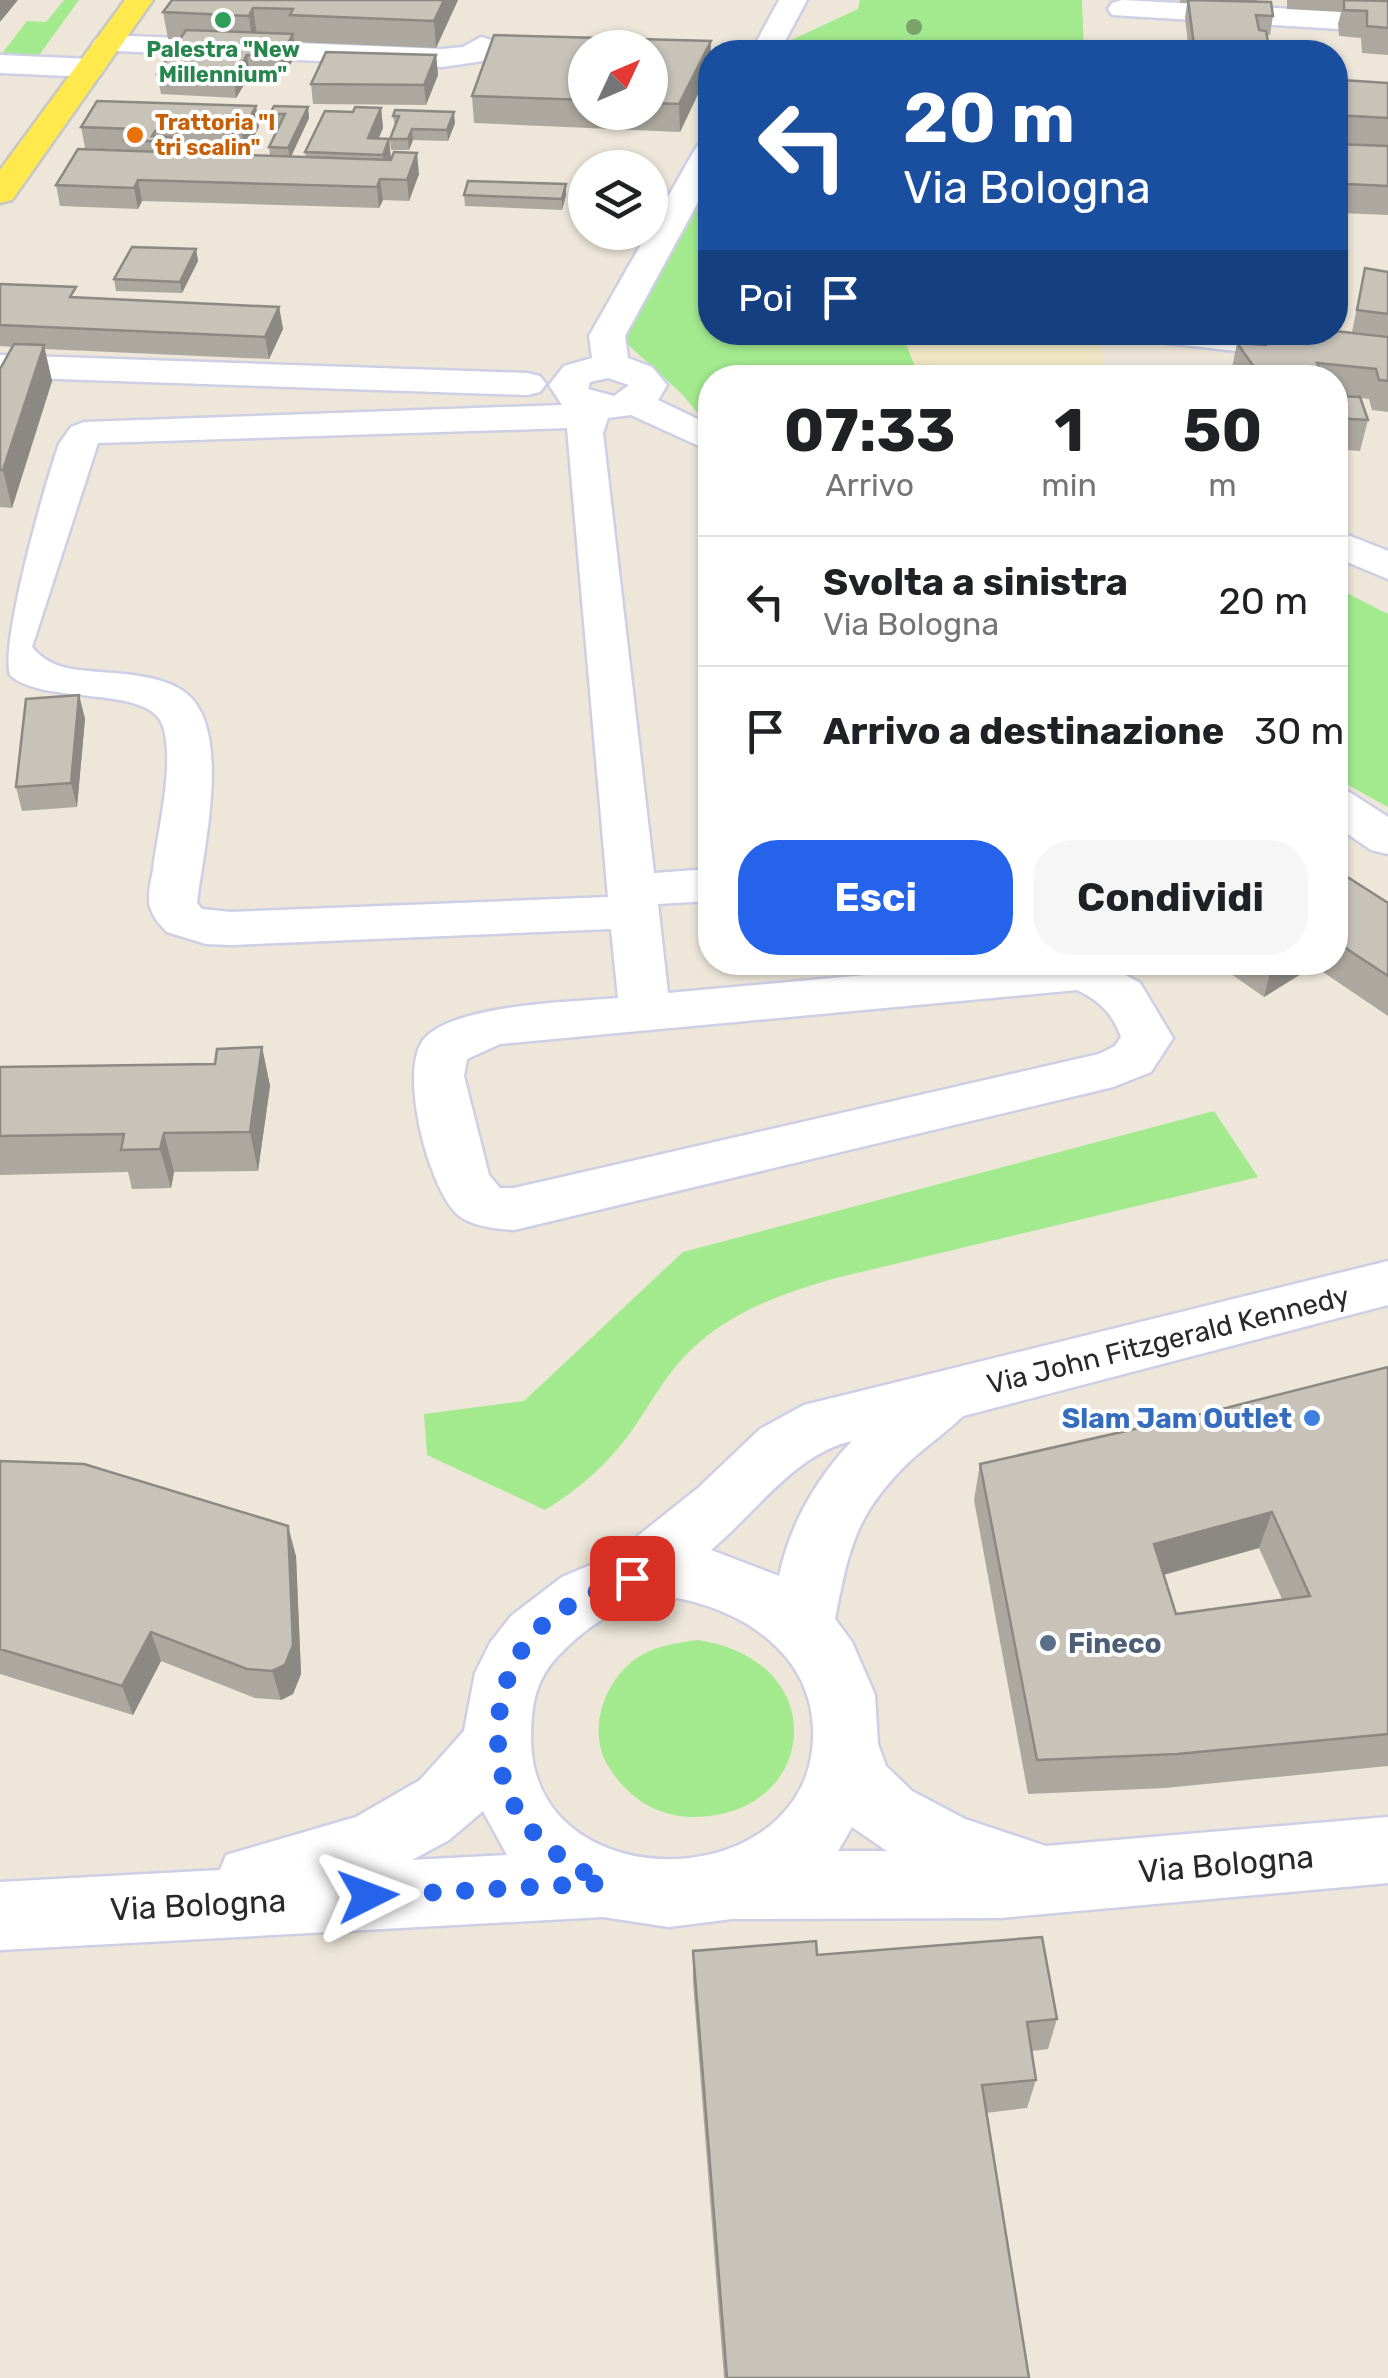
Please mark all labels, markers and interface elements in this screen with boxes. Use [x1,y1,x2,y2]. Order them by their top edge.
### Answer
marker: Palestra "New Millennium" [212,9,234,31]
north arrow [568,30,668,130]
map controls [568,30,668,250]
place label: Palestra "New Millennium" [146,36,300,88]
text: 20 m [903,77,1075,160]
icon: left [738,80,868,210]
place label: Trattoria "I tri scalin" [155,109,275,161]
marker: Trattoria "I tri scalin" [124,124,146,146]
button: layers [568,150,668,250]
text: Via Bologna [903,161,1151,214]
icon: arrive [813,270,868,325]
text: Poi [738,275,793,321]
text: 07:33 [784,395,956,466]
text: 1 [1054,395,1084,466]
text: 50 [1183,395,1262,466]
text: Arrivo [825,466,914,504]
text: min [1041,466,1097,504]
text: m [1208,466,1237,504]
text: Svolta a sinistra [823,559,1128,605]
icon: left [738,574,793,629]
text: 20 m [1218,578,1308,624]
text: Via Bologna [823,605,999,643]
icon: arrive [738,704,793,759]
text: Arrivo a destinazione [823,708,1224,754]
text: 30 m [1254,708,1344,754]
button: Esci [738,840,1013,955]
button: Condividi [1033,840,1308,955]
street label: Via John Fitzgerald Kennedy [983,1279,1353,1401]
place label: Slam Jam Outlet [1062,1402,1292,1435]
marker: Slam Jam Outlet [1301,1407,1323,1429]
pin [590,1536,675,1621]
icon: arrive [605,1551,660,1606]
place label: Fineco [1068,1627,1162,1660]
marker: Fineco [1037,1632,1059,1654]
street label: Via Bologna [1137,1837,1315,1891]
position arrow [316,1844,420,1948]
street label: Via Bologna [109,1881,287,1929]

